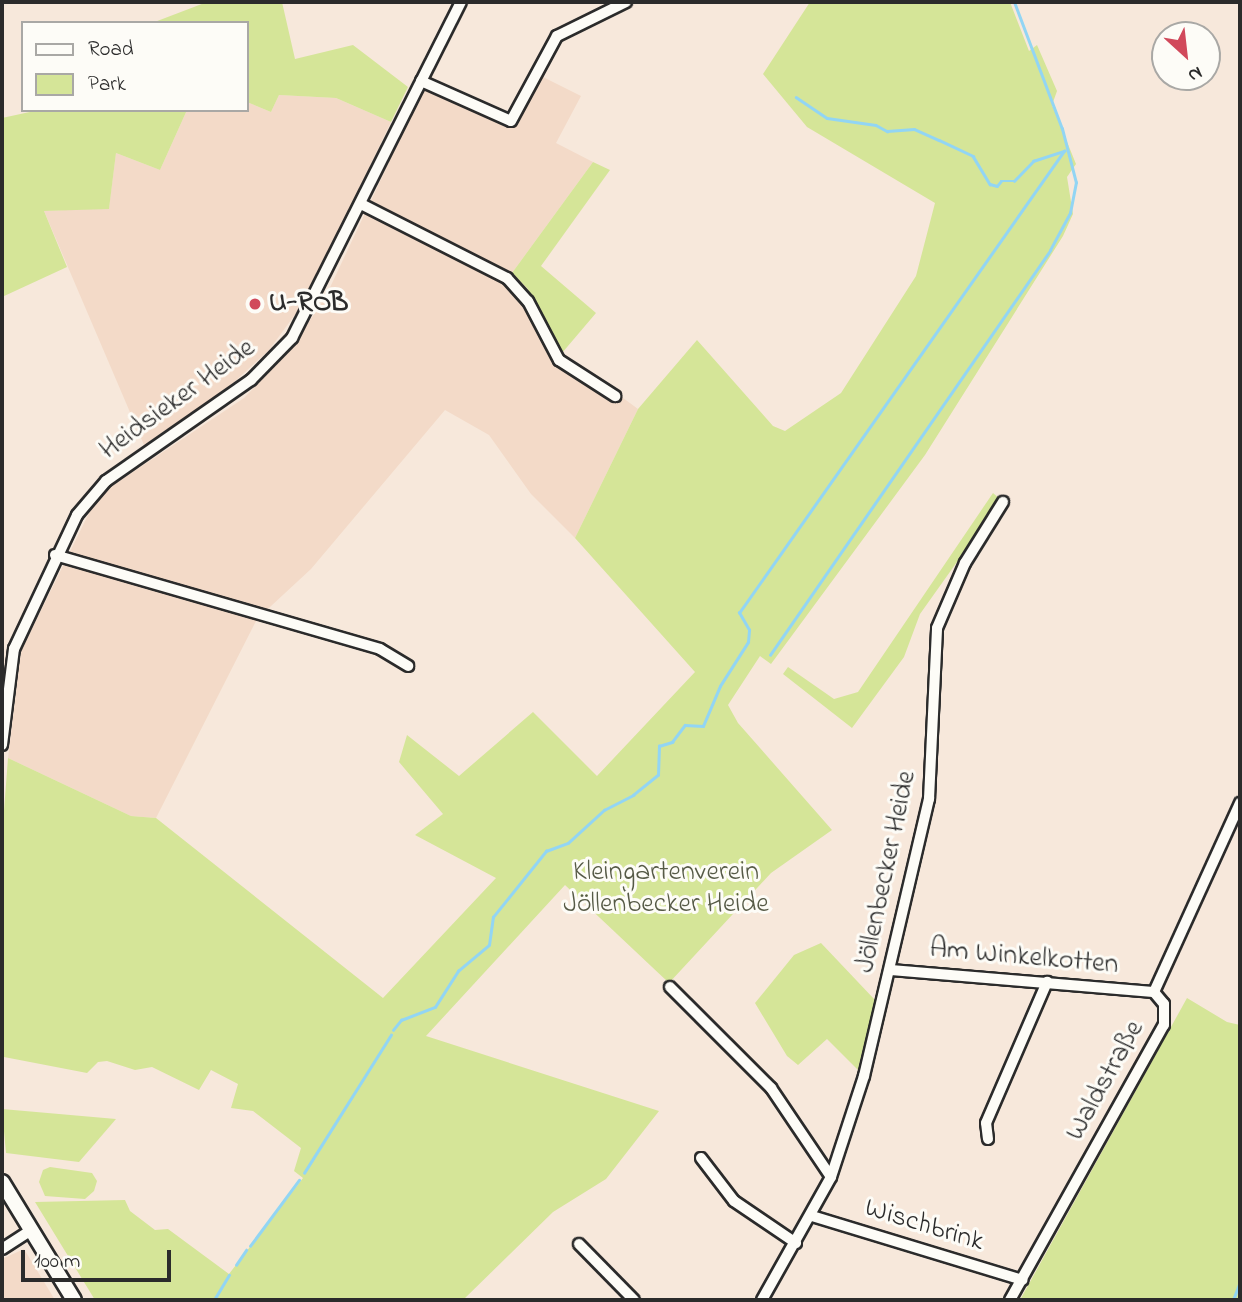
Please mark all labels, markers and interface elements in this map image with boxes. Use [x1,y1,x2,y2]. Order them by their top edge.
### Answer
legend [21,21,248,112]
north arrow [1151,21,1221,91]
text: Road [88,35,134,65]
text: N [1183,58,1207,88]
text: Park [88,70,126,100]
place label: U-ROB [269,287,348,321]
marker: U-ROB [247,296,263,312]
street label: Heidsieker Heide [94,332,262,468]
street label: Jöllenbecker Heide [849,768,925,976]
park label: Kleingartenverein Jöllenbecker Heide [563,856,769,922]
street label: Am Winkelkotten [928,933,1120,983]
street label: Waldstraße [1059,1015,1153,1147]
street label: Wischbrink [860,1192,988,1260]
scale bar [24,1236,175,1280]
text: 100 m [34,1247,80,1277]

